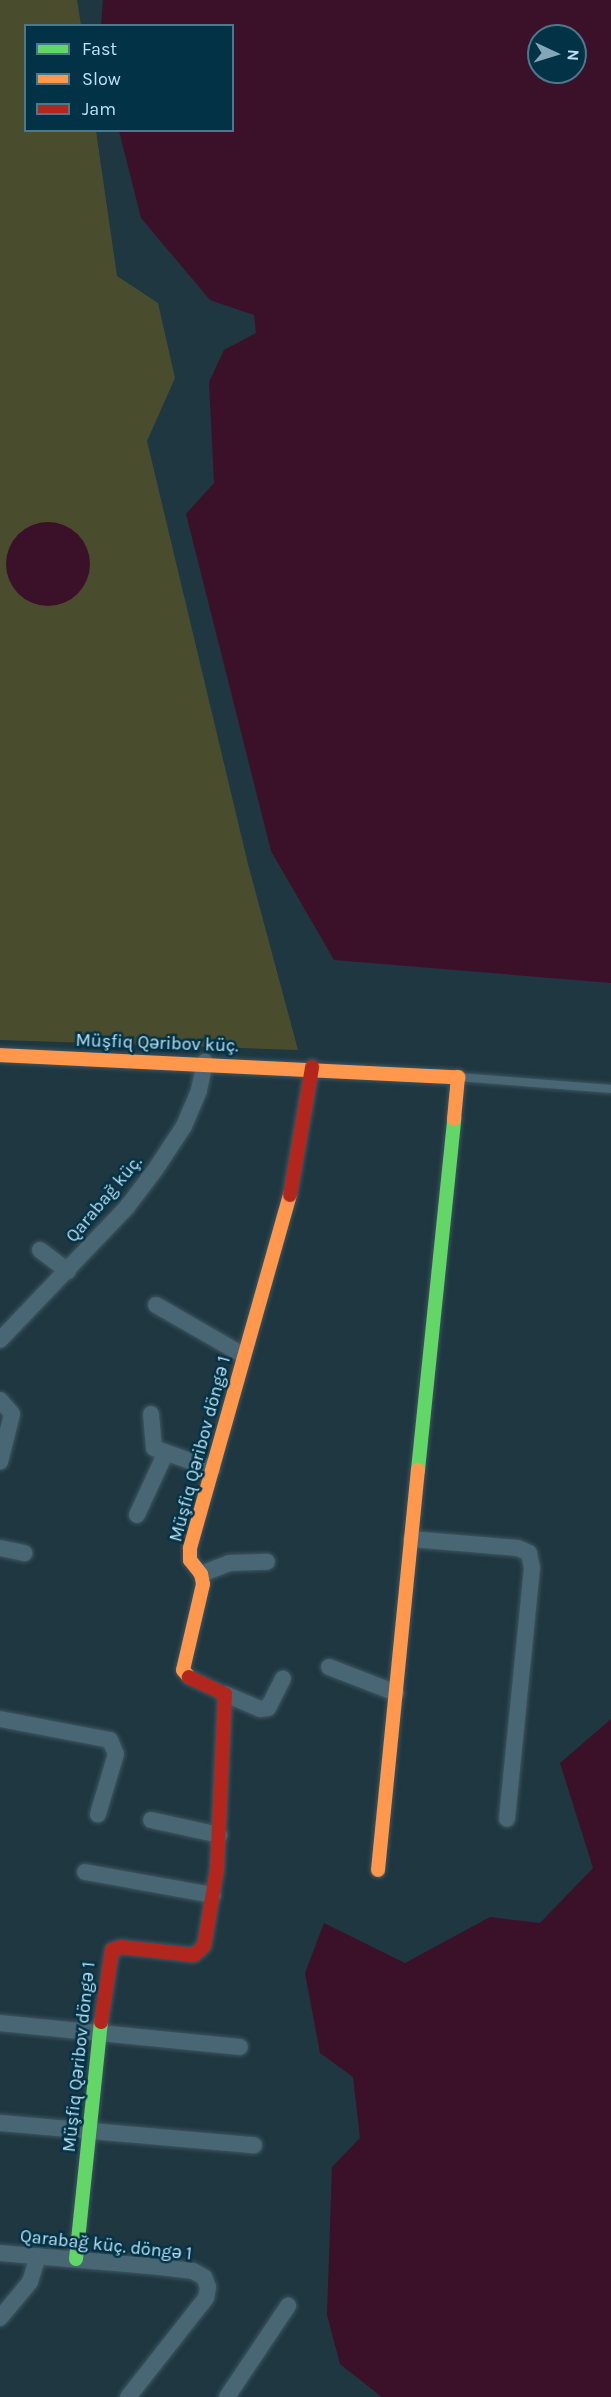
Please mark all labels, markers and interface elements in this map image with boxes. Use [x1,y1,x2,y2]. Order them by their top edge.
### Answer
legend [24,24,234,132]
north arrow [527,24,587,84]
text: Fast [82,38,117,60]
text: N [564,49,583,62]
text: Slow [82,68,121,90]
text: Jam [82,98,116,120]
street label: Müşfiq Qəribov küç. [75,1029,239,1057]
street label: Qarabağ küç. [61,1151,147,1247]
street label: Müşfiq Qəribov döngə 1 [165,1354,235,1544]
street label: Müşfiq Qəribov döngə 1 [58,1961,100,2153]
street label: Qarabağ küç. döngə 1 [19,2225,193,2265]

